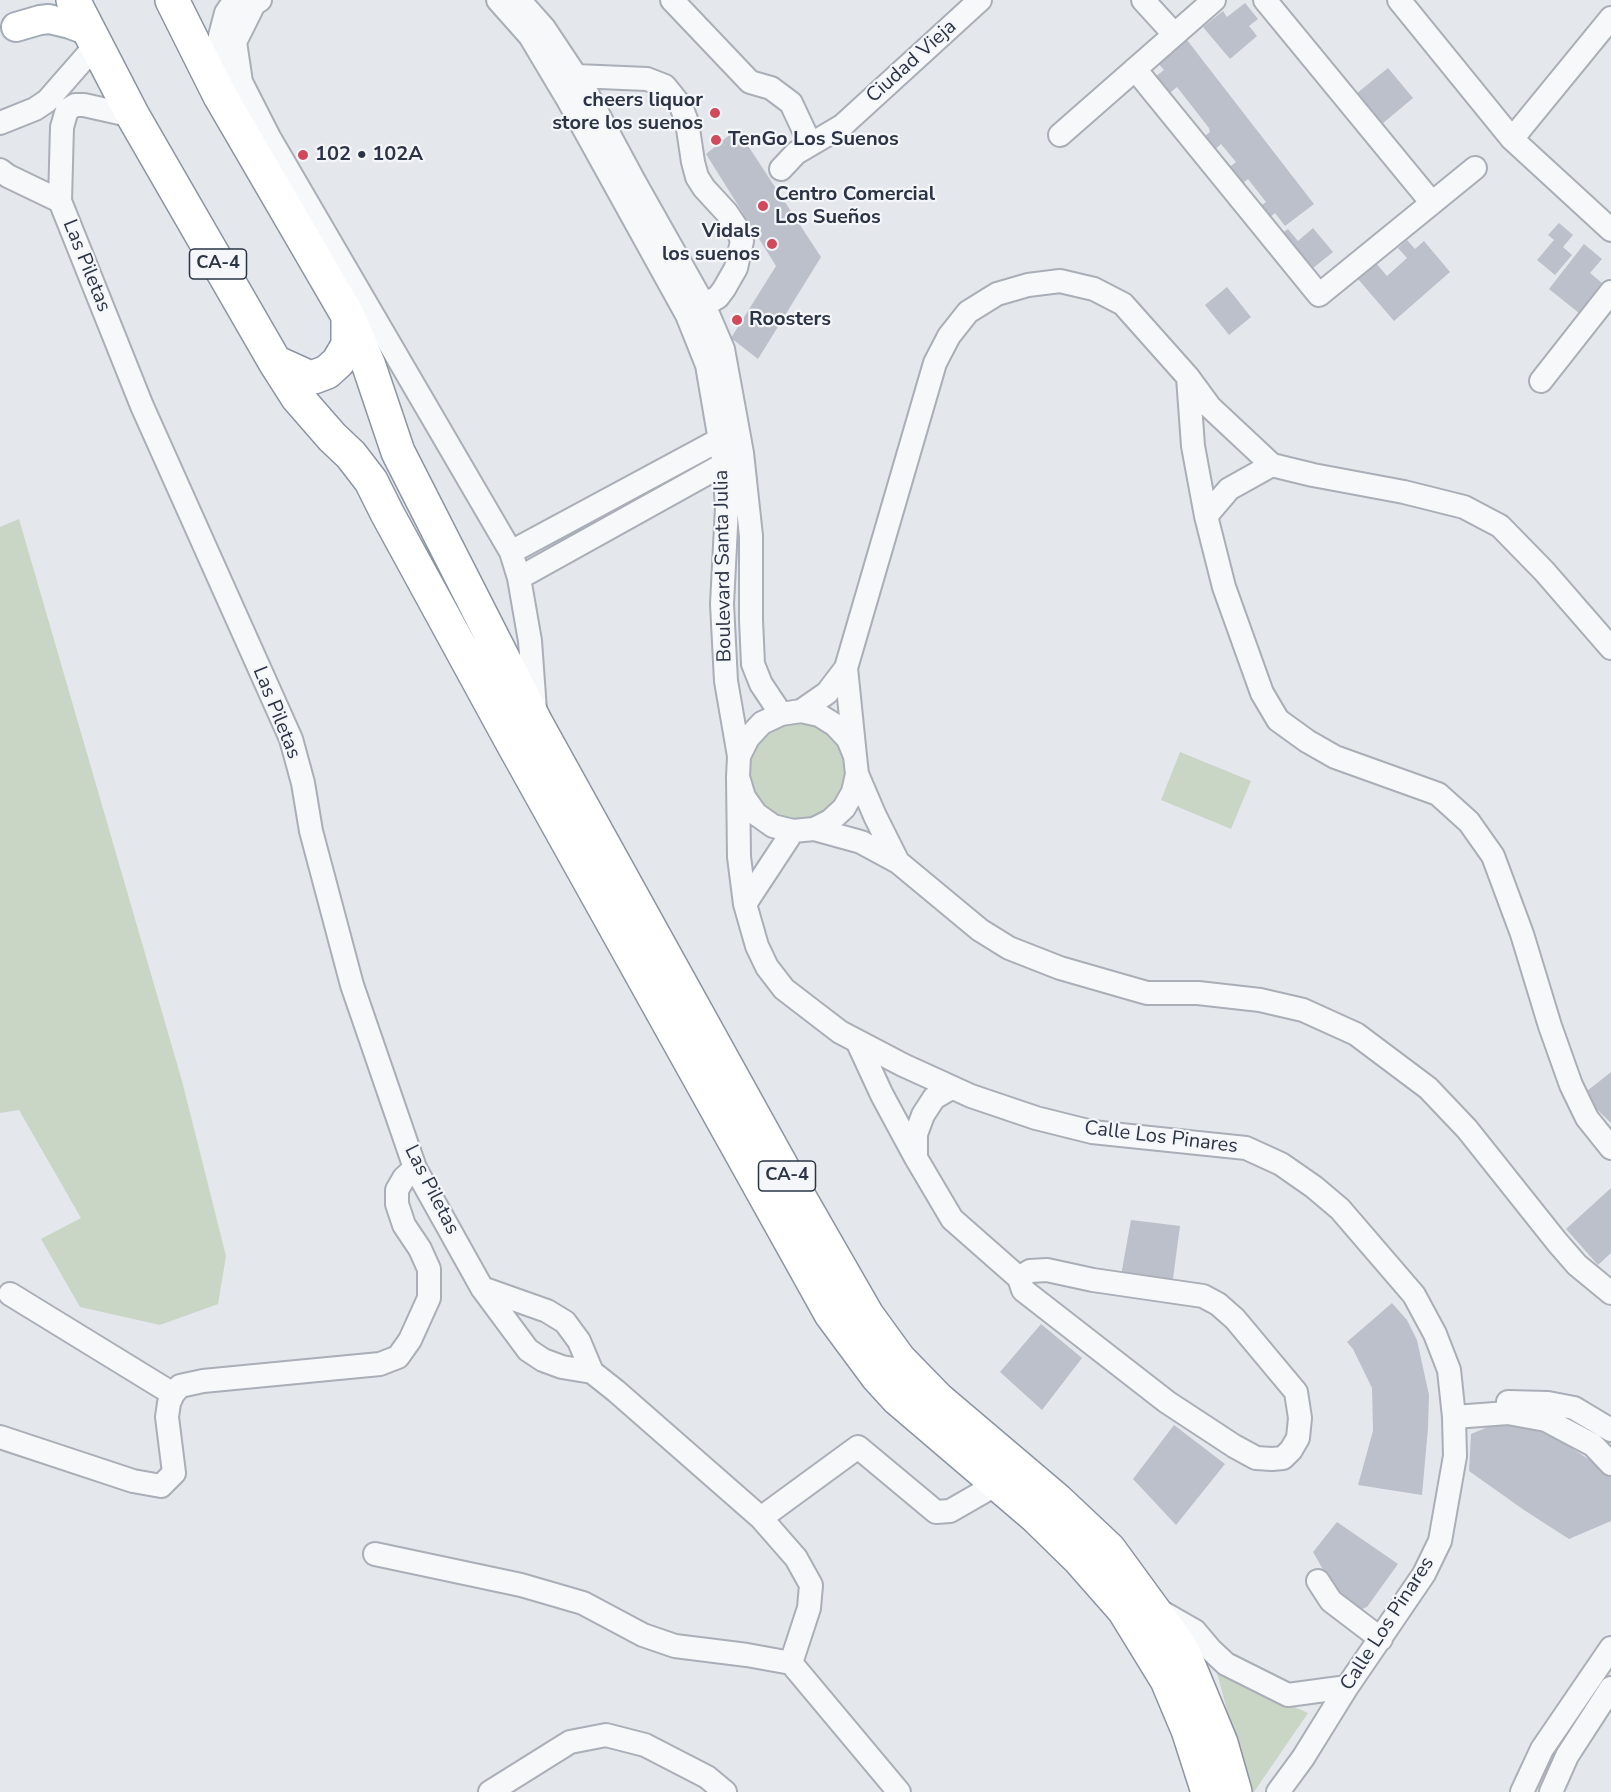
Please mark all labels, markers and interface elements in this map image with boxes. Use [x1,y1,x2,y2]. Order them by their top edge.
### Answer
street label: Ciudad Vieja [862,15,962,109]
place label: cheers liquor store los suenos [552,89,703,136]
marker: cheers liquor store los suenos [708,106,722,120]
place label: TenGo Los Suenos [728,128,899,152]
marker: TenGo Los Suenos [709,133,723,147]
place label: 102 • 102A [315,143,423,167]
marker: 102 • 102A [296,148,310,162]
place label: Centro Comercial Los Sueños [775,183,935,230]
marker: Centro Comercial Los Sueños [756,199,770,213]
street label: Las Piletas [57,216,115,316]
place label: Vidals los suenos [662,220,760,267]
marker: Vidals los suenos [765,237,779,251]
road number: CA-4 [190,249,246,279]
place label: Roosters [749,308,831,332]
marker: Roosters [730,313,744,327]
street label: Boulevard Santa Julia [710,470,738,662]
street label: Las Piletas [247,663,305,763]
street label: Calle Los Pinares [1083,1117,1239,1159]
street label: Las Piletas [398,1141,464,1239]
road number: CA-4 [758,1161,816,1191]
street label: Calle Los Pinares [1336,1553,1440,1695]

